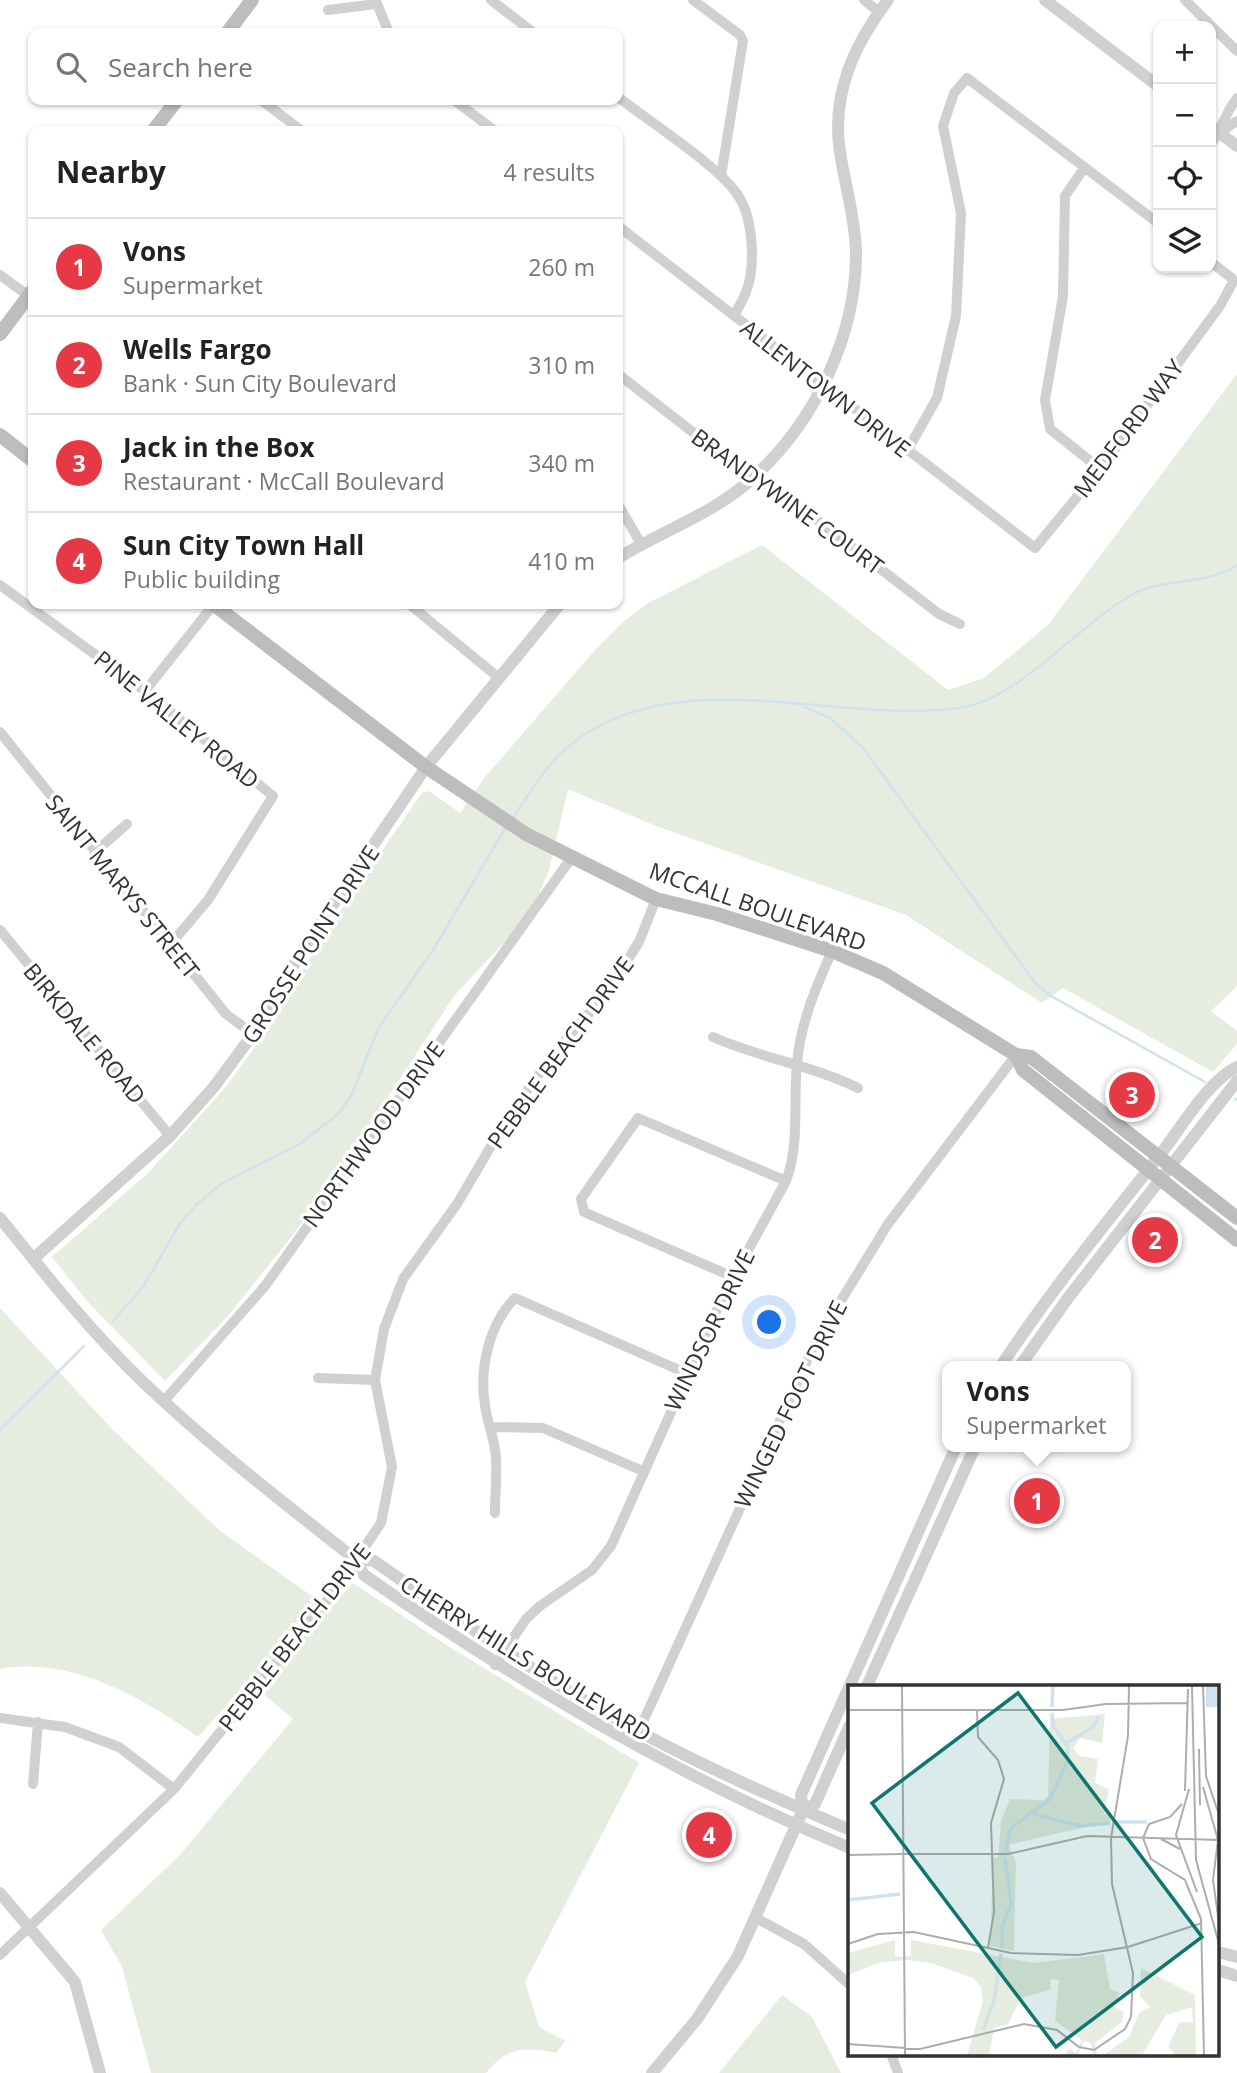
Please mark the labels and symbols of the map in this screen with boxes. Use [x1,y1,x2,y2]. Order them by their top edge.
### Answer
street label: ALLENTOWN DRIVE [734,312,918,464]
street label: MEDFORD WAY [1065,352,1191,504]
street label: BRANDYWINE COURT [685,420,891,582]
street label: PINE VALLEY ROAD [88,643,266,795]
street label: SAINT MARYS STREET [39,787,207,985]
street label: GROSSE POINT DRIVE [234,839,386,1049]
street label: MCCALL BOULEVARD [645,854,871,958]
street label: PEBBLE BEACH DRIVE [479,949,641,1155]
street label: BIRKDALE ROAD [17,956,153,1110]
street label: NORTHWOOD DRIVE [295,1035,451,1233]
pin: 3 [1109,1069,1155,1121]
pin: 2 [1132,1214,1178,1266]
street label: WINDSOR DRIVE [656,1244,762,1416]
street label: WINGED FOOT DRIVE [726,1295,854,1513]
your location [752,1305,786,1339]
pin: 1 [1014,1475,1060,1527]
street label: PEBBLE BEACH DRIVE [210,1536,378,1738]
street label: CHERRY HILLS BOULEVARD [394,1567,658,1749]
inset map [848,1685,1220,2056]
pin: 4 [686,1809,732,1861]

